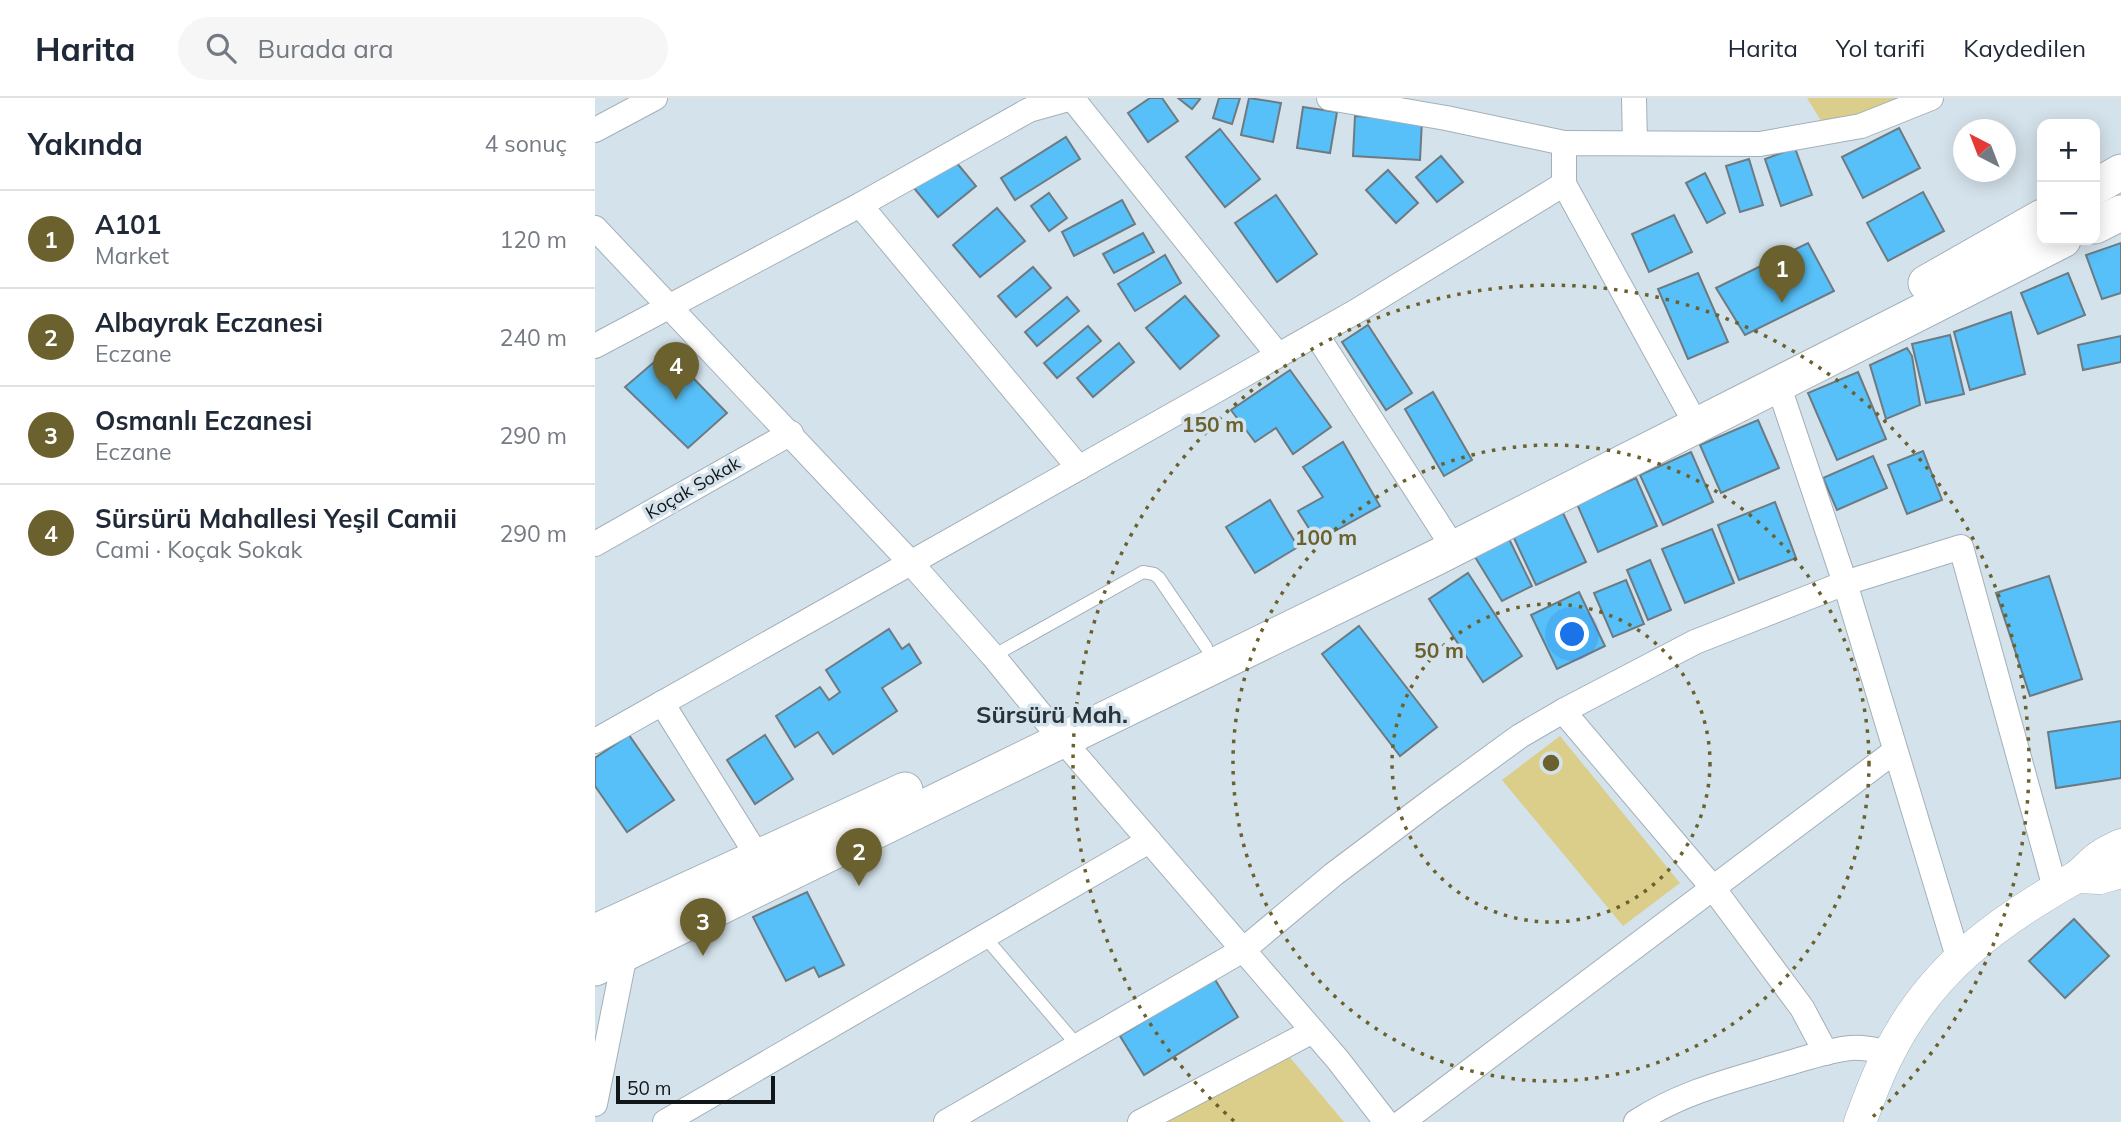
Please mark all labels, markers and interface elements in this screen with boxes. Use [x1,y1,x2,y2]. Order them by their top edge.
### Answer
search box [178,17,668,80]
text: Harita [35,28,136,69]
icon: search [202,29,240,67]
text: Burada ara [258,32,394,65]
text: Harita [1728,33,1798,63]
text: Yol tarifi [1836,33,1925,63]
text: Kaydedilen [1963,33,2086,63]
north arrow [1953,119,2016,182]
map controls [2037,119,2100,245]
button: + [2037,119,2100,182]
text: Yakında [28,125,143,163]
text: 4 sonuç [485,129,567,158]
button: − [2037,182,2100,245]
text: A101 [95,208,161,241]
text: 1 [44,225,58,254]
text: 120 m [499,225,567,254]
text: Market [95,241,169,270]
pin: 1 [1759,245,1805,303]
text: Albayrak Eczanesi [95,306,323,339]
text: 2 [44,323,58,352]
text: 240 m [499,323,567,352]
text: Eczane [95,339,171,368]
pin: 4 [653,342,699,400]
text: Osmanlı Eczanesi [95,404,312,437]
text: 150 m [1182,411,1244,437]
text: 3 [44,421,58,450]
text: 290 m [499,421,567,450]
text: Eczane [95,437,171,466]
street label: Koçak Sokak [641,451,745,524]
text: Sürsürü Mahallesi Yeşil Camii [95,502,457,535]
text: 4 [44,519,58,548]
text: 290 m [499,519,567,548]
text: 100 m [1295,524,1357,550]
text: Cami · Koçak Sokak [95,535,302,564]
your location [1555,617,1589,651]
text: 50 m [1414,637,1464,663]
district label: Sürsürü Mah. [976,699,1128,729]
centre of rings [1539,751,1563,775]
pin: 2 [836,828,882,886]
pin: 3 [680,898,726,956]
scale bar [616,1073,775,1105]
text: 50 m [627,1076,671,1100]

